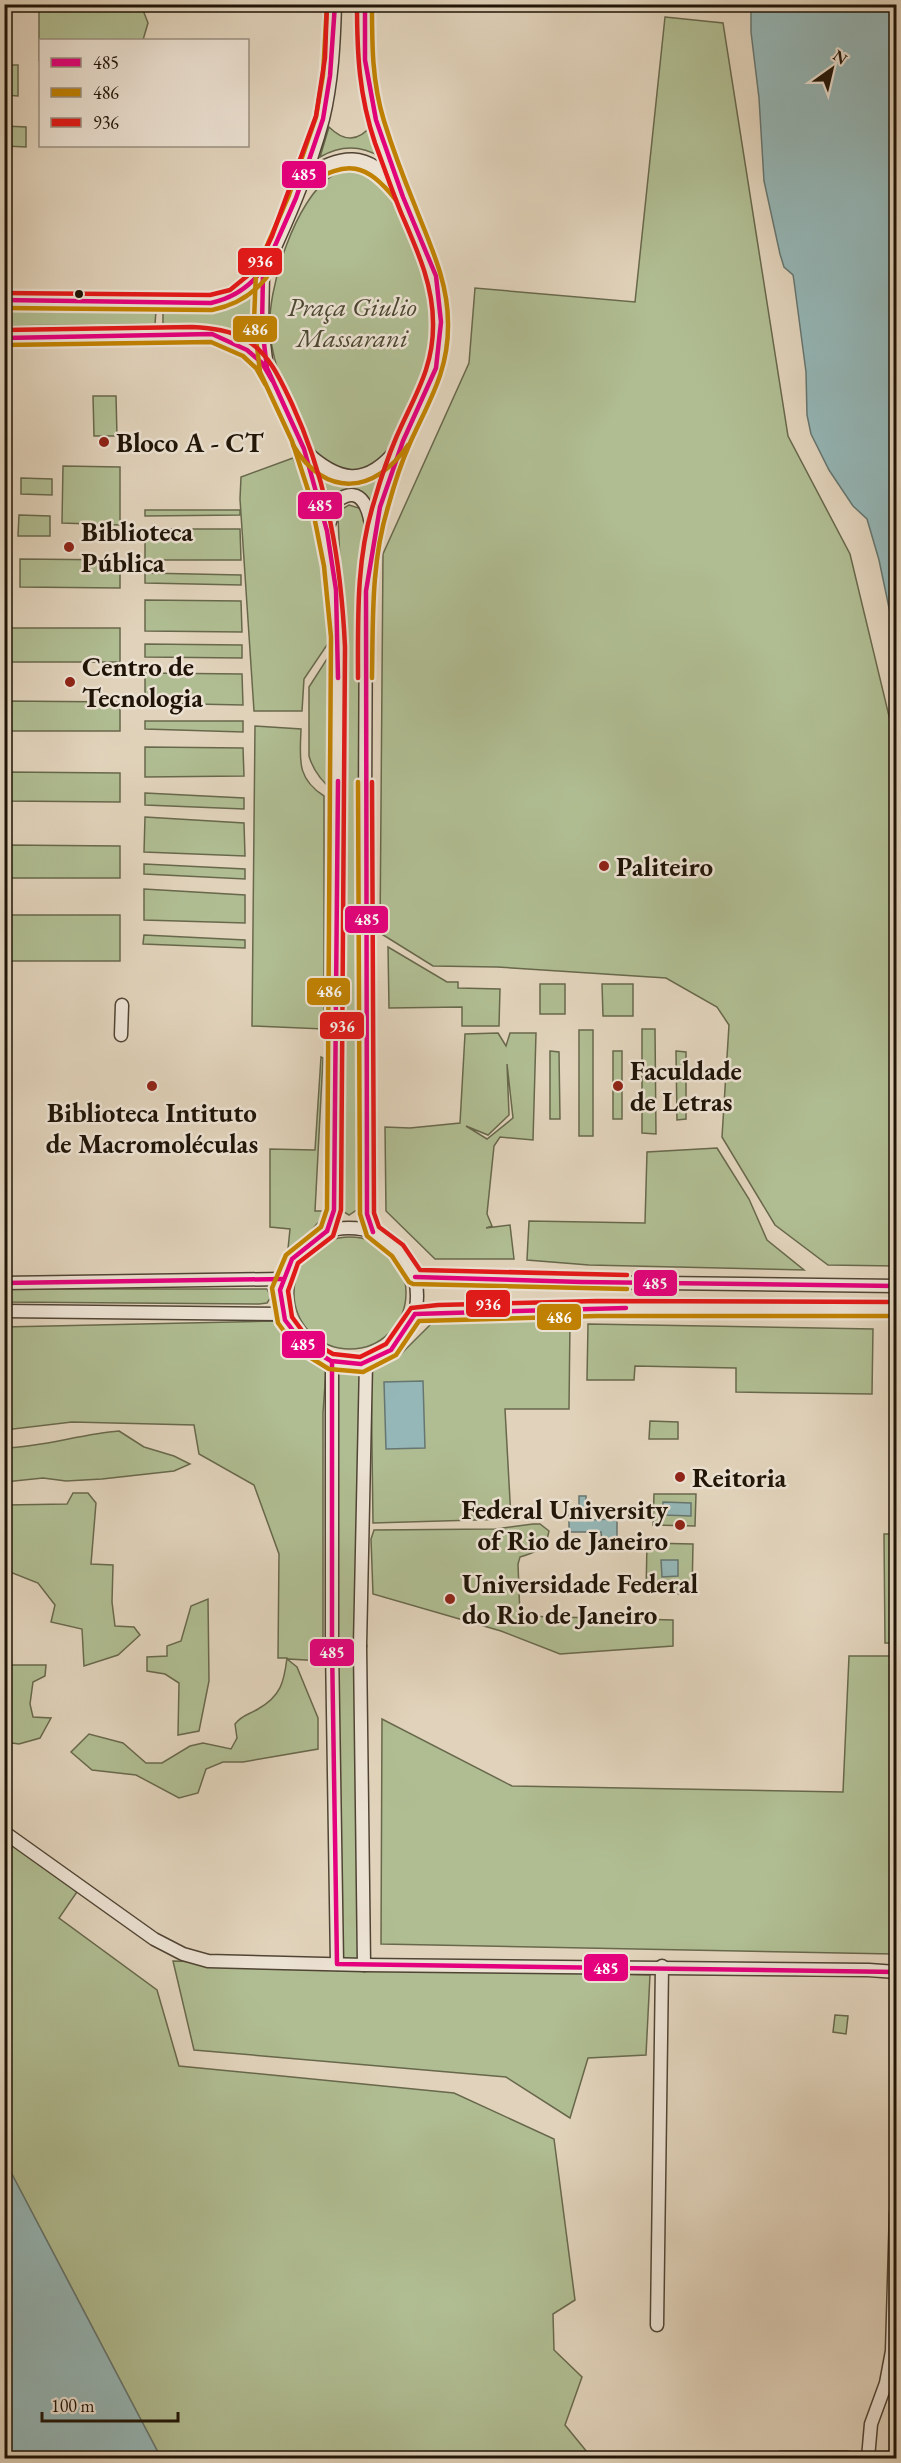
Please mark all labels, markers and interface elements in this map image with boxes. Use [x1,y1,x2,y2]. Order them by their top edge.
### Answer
legend [39,39,249,147]
north arrow [802,39,862,99]
text: N [829,45,851,69]
text: 485 [93,51,119,74]
text: 486 [93,81,119,104]
text: 936 [93,111,119,134]
line badge: 485 [281,160,327,189]
text: 485 [291,164,317,185]
line badge: 936 [237,247,283,276]
text: 936 [247,251,273,272]
unlabelled marker [73,288,85,300]
park label: Praça Giulio Massarani [287,289,417,355]
line badge: 486 [232,315,278,343]
text: 486 [242,319,268,340]
place label: Bloco A - CT [116,425,264,460]
marker: Bloco A - CT [97,435,111,449]
line badge: 485 [297,491,343,520]
text: 485 [307,495,333,516]
place label: Biblioteca Pública [81,514,193,580]
marker: Biblioteca Pública [62,540,76,554]
place label: Centro de Tecnologia [82,649,203,715]
marker: Centro de Tecnologia [63,675,77,689]
place label: Paliteiro [616,849,713,884]
marker: Paliteiro [597,859,611,873]
line badge: 485 [344,905,389,934]
text: 485 [354,909,380,930]
line badge: 486 [306,977,351,1006]
text: 486 [316,981,342,1002]
line badge: 936 [319,1011,365,1040]
text: 936 [329,1016,355,1037]
place label: Faculdade de Letras [630,1053,742,1119]
marker: Biblioteca Intituto de Macromoléculas [145,1079,159,1093]
marker: Faculdade de Letras [611,1079,625,1093]
place label: Biblioteca Intituto de Macromoléculas [46,1095,258,1161]
line badge: 485 [633,1269,678,1297]
text: 485 [642,1273,668,1294]
line badge: 936 [465,1289,511,1318]
text: 936 [475,1294,501,1315]
line badge: 486 [536,1303,582,1331]
text: 486 [546,1307,572,1328]
line badge: 485 [281,1330,326,1359]
text: 485 [290,1334,316,1355]
place label: Reitoria [692,1460,787,1495]
marker: Reitoria [673,1470,687,1484]
place label: Federal University of Rio de Janeiro [461,1492,669,1558]
marker: Federal University of Rio de Janeiro [673,1518,687,1532]
place label: Universidade Federal do Rio de Janeiro [462,1566,699,1632]
marker: Universidade Federal do Rio de Janeiro [443,1592,457,1606]
line badge: 485 [309,1638,355,1667]
text: 485 [319,1642,345,1663]
line badge: 485 [583,1953,629,1982]
text: 485 [593,1958,619,1979]
scale bar [42,2385,178,2423]
text: 100 m [51,2394,95,2417]

